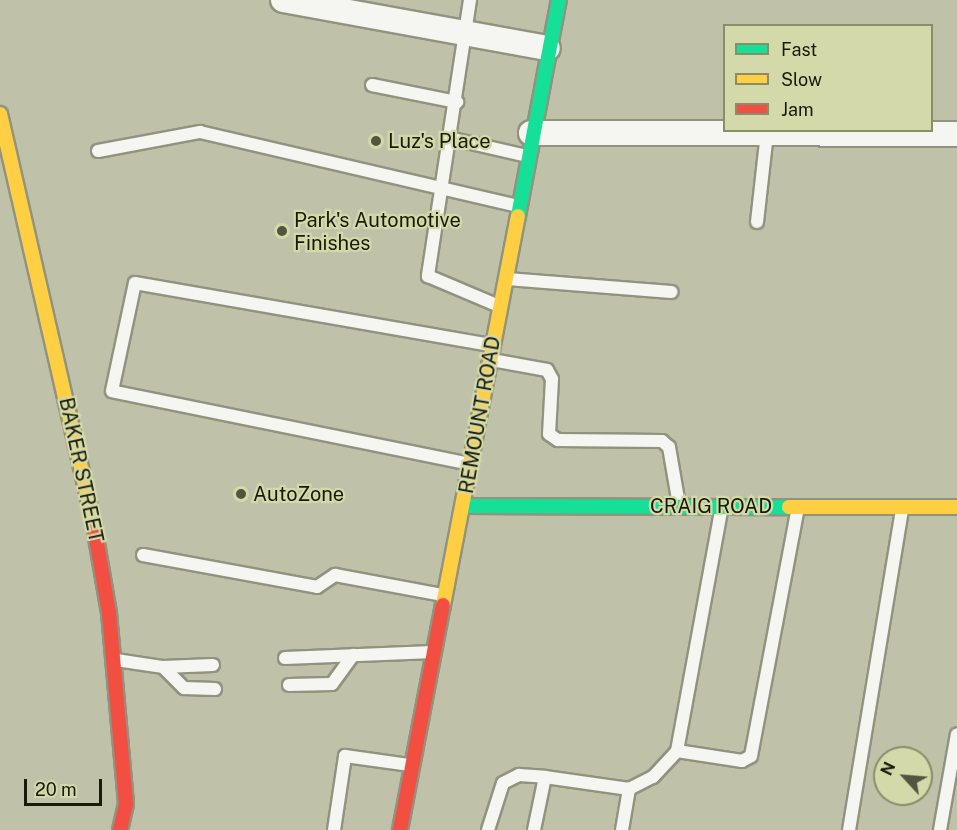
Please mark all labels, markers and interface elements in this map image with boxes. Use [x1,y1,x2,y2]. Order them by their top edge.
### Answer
legend [723,24,933,132]
text: Fast [781,39,817,60]
text: Slow [781,69,822,90]
text: Jam [781,99,814,120]
place label: Luz's Place [388,129,491,153]
marker: Luz's Place [369,134,383,148]
place label: Park's Automotive Finishes [294,208,461,255]
marker: Park's Automotive Finishes [275,224,289,238]
street label: REMOUNT ROAD [454,334,506,496]
street label: BAKER STREET [54,395,108,545]
place label: AutoZone [253,482,344,506]
marker: AutoZone [234,487,248,501]
street label: CRAIG ROAD [650,494,772,518]
north arrow [873,746,933,806]
text: N [877,759,899,779]
scale bar [27,767,105,805]
text: 20 m [35,779,77,800]

